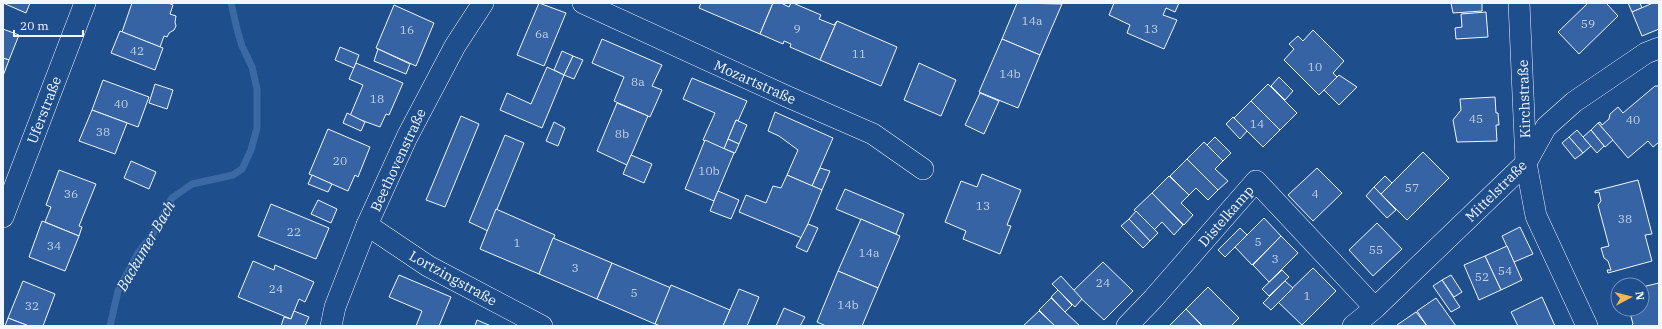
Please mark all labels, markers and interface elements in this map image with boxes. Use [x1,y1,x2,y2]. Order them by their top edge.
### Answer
scale bar [14,12,83,38]
house number: 14a [1022,13,1043,28]
house number: 59 [1581,16,1595,31]
text: 20 m [20,18,49,33]
house number: 9 [793,21,801,36]
house number: 13 [1144,21,1158,36]
house number: 16 [400,22,414,37]
house number: 6a [535,26,549,41]
house number: 42 [130,43,144,58]
house number: 11 [852,46,866,61]
street label: Mozartstraße [711,56,799,108]
house number: 10 [1308,59,1322,74]
street label: Kirchstraße [1514,59,1534,139]
house number: 14b [999,66,1021,81]
street label: Uferstraße [23,74,65,146]
house number: 8a [631,74,645,89]
house number: 18 [370,91,384,106]
house number: 40 [114,96,128,111]
street label: Beethovenstraße [366,106,430,214]
house number: 45 [1469,111,1483,126]
house number: 40 [1626,112,1640,127]
house number: 14 [1250,116,1264,131]
house number: 38 [96,124,110,139]
house number: 8b [615,126,629,141]
house number: 20 [333,153,347,168]
street label: Mittelstraße [1461,156,1531,226]
house number: 10b [698,163,720,178]
house number: 57 [1405,180,1419,195]
street label: Distelkamp [1194,182,1258,250]
house number: 36 [64,186,78,201]
house number: 4 [1311,186,1319,201]
water label: Backumer Bach [112,197,179,295]
house number: 13 [976,198,990,213]
house number: 38 [1618,211,1632,226]
house number: 22 [287,224,301,239]
house number: 5 [1254,234,1262,249]
house number: 1 [513,235,521,250]
house number: 34 [47,238,61,253]
house number: 55 [1369,242,1383,257]
house number: 14a [859,245,880,260]
street label: Lortzingstraße [406,246,500,310]
house number: 3 [1271,251,1279,266]
house number: 3 [571,260,579,275]
house number: 54 [1498,263,1512,278]
house number: 52 [1475,269,1489,284]
house number: 24 [1096,275,1110,290]
north arrow [1610,277,1650,317]
house number: 24 [269,281,283,296]
house number: 5 [630,285,638,300]
house number: 1 [1303,288,1311,303]
text: N [1632,291,1647,301]
house number: 14b [837,297,859,312]
house number: 32 [25,298,39,313]

